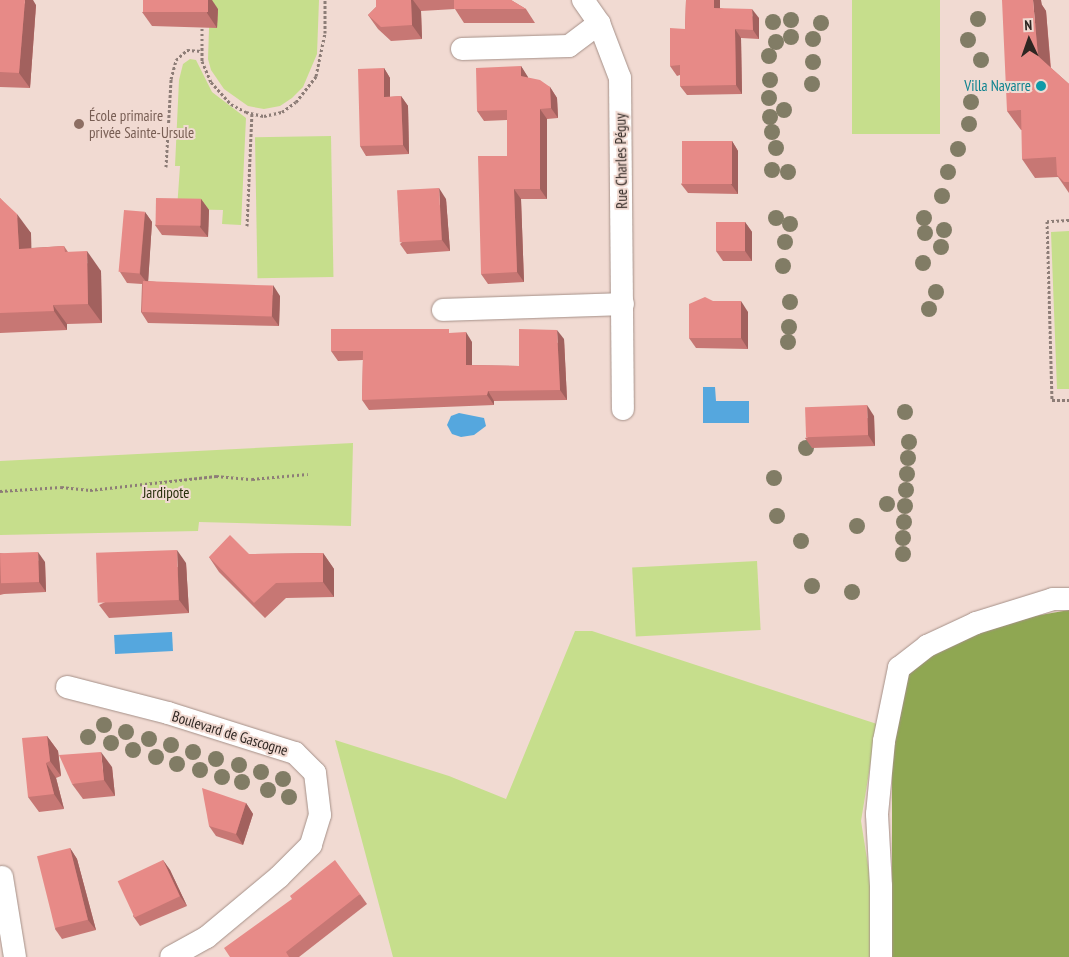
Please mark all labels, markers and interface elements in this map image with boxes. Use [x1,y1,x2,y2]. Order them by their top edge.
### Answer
north arrow [1004,15,1054,65]
text: N [1024,16,1032,34]
place label: Villa Navarre [964,77,1031,95]
marker: Villa Navarre [1035,80,1047,92]
place label: École primaire privée Sainte-Ursule [89,106,194,141]
street label: Rue Charles Péguy [611,113,631,209]
marker: École primaire privée Sainte-Ursule [73,118,85,130]
park label: Jardipote [143,484,189,502]
street label: Boulevard de Gascogne [170,707,290,759]

